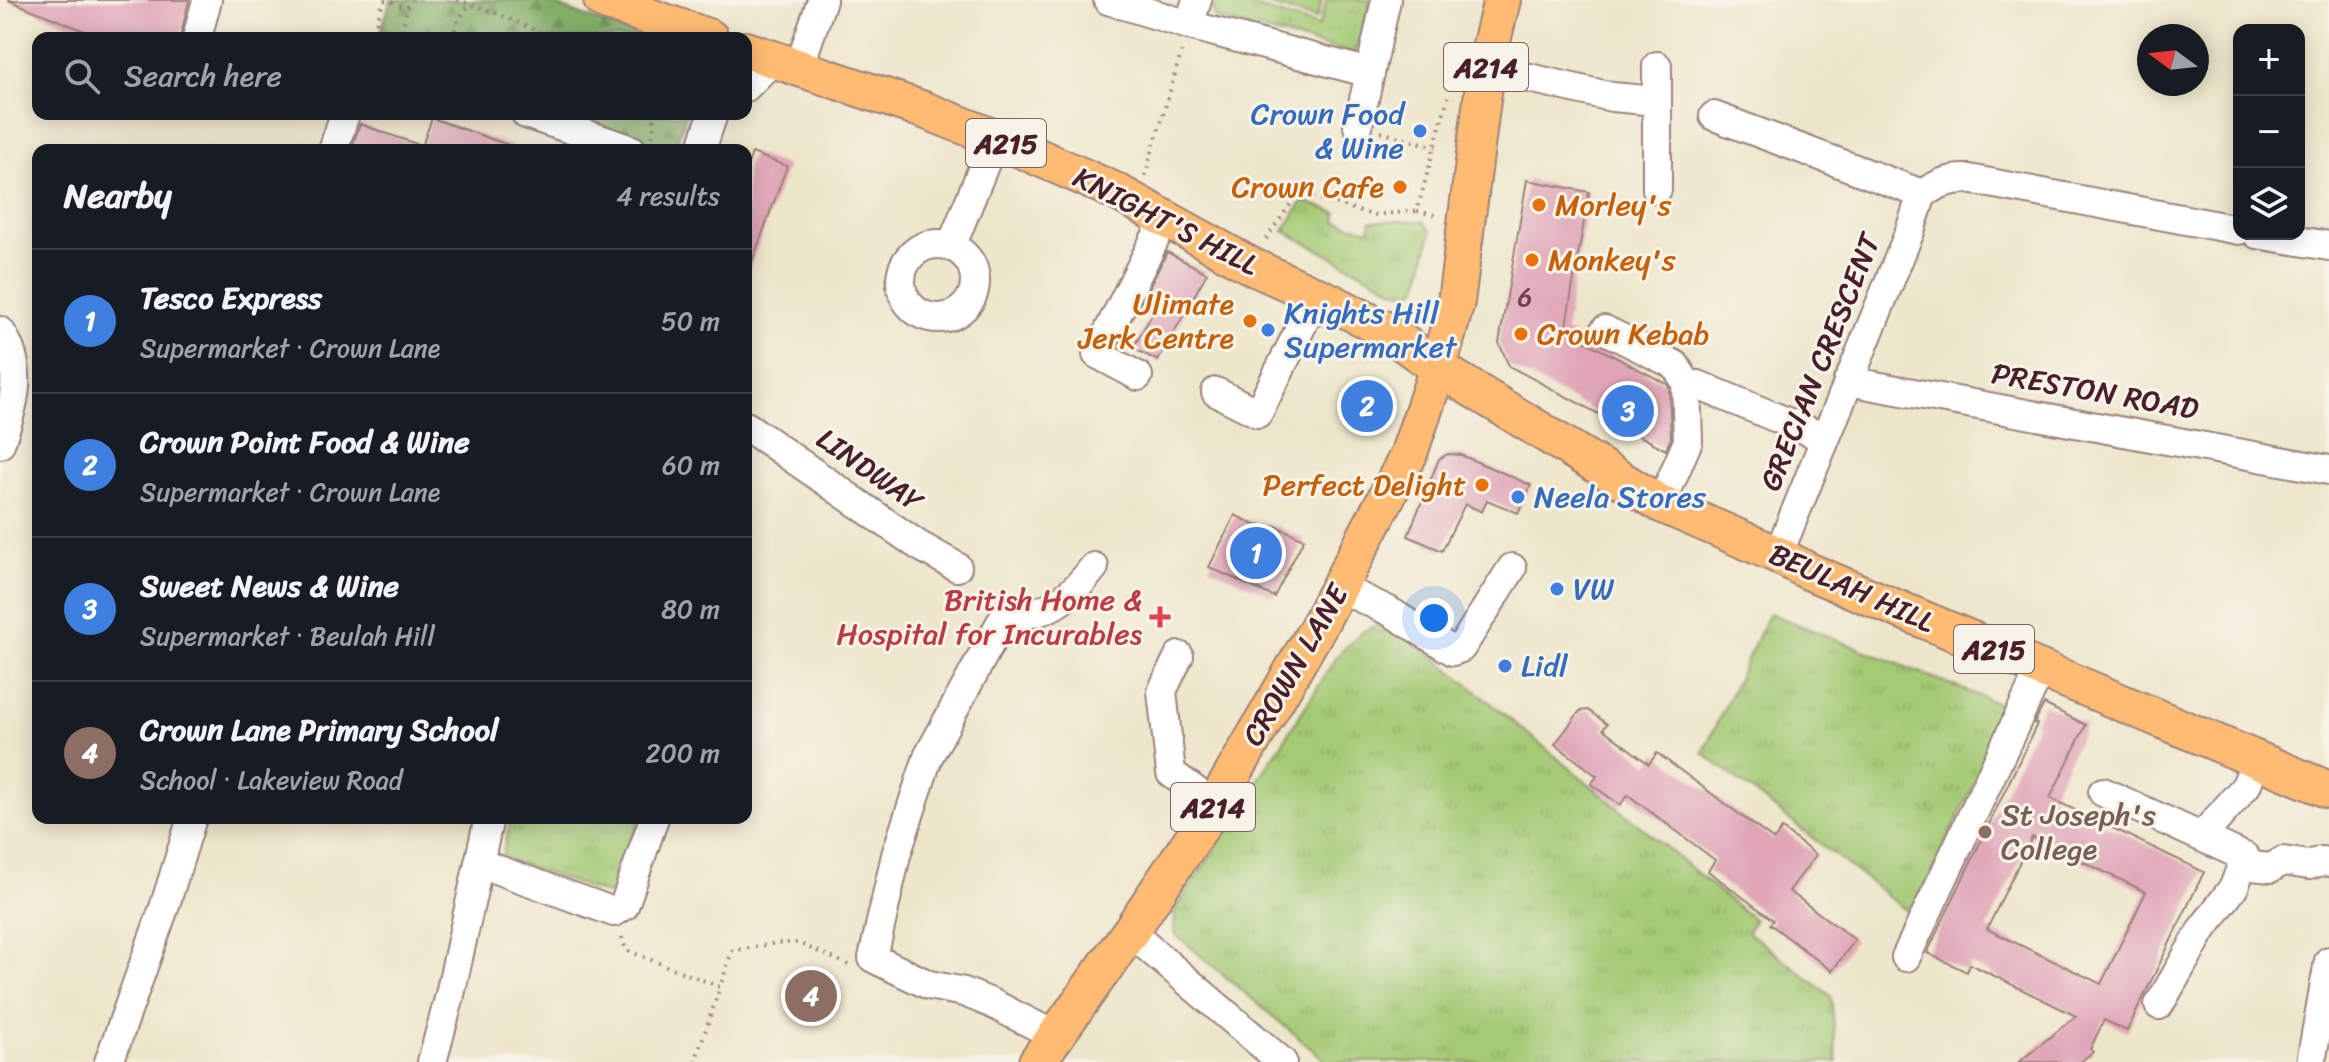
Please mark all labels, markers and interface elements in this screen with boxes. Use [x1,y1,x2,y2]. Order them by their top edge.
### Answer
north arrow [2137,24,2209,96]
map controls [2233,24,2305,240]
button: + [2233,24,2305,96]
search box [32,32,752,120]
road number: A214 [1444,43,1528,91]
text: Search here [124,49,282,103]
icon: search [60,54,104,98]
place label: Crown Food & Wine [1251,87,1406,175]
button: − [2233,96,2305,168]
road number: A215 [966,119,1046,167]
marker: Crown Food & Wine [1411,122,1429,140]
street label: KNIGHT'S HILL [1063,151,1269,291]
place label: Crown Cafe [1231,160,1384,214]
text: Nearby [64,166,172,226]
button: layers [2233,168,2305,240]
text: 4 results [616,173,720,219]
marker: Crown Cafe [1391,178,1409,196]
place label: Morley's [1555,178,1672,232]
marker: Morley's [1530,196,1548,214]
street label: GRECIAN CRESCENT [1744,223,1897,499]
place label: Monkey's [1548,233,1676,287]
marker: Monkey's [1523,251,1541,269]
text: Tesco Express [140,271,322,325]
house number: 6 [1518,274,1532,320]
place label: Ulimate Jerk Centre [1077,277,1234,365]
place label: Knights Hill Supermarket [1284,286,1458,374]
text: 1 [84,298,96,344]
text: 50 m [661,298,720,344]
place label: Crown Kebab [1537,307,1709,361]
marker: Ulimate Jerk Centre [1241,312,1259,330]
marker: Knights Hill Supermarket [1259,321,1277,339]
text: Supermarket · Crown Lane [140,325,440,371]
marker: Crown Kebab [1512,325,1530,343]
street label: PRESTON ROAD [1987,346,2203,436]
pin: 2 [1341,376,1393,436]
pin: 3 [1602,381,1654,441]
street label: LINDWAY [805,413,936,528]
text: Crown Point Food & Wine [140,415,470,469]
text: 2 [82,442,98,488]
text: 60 m [662,442,720,488]
place label: Perfect Delight [1263,458,1466,512]
text: Supermarket · Crown Lane [140,469,440,515]
place label: Neela Stores [1534,470,1706,524]
marker: Perfect Delight [1473,476,1491,494]
marker: Neela Stores [1509,488,1527,506]
pin: 1 [1230,523,1282,583]
street label: BEULAH HILL [1760,527,1944,649]
text: Sweet News & Wine [140,559,399,613]
place label: VW [1573,562,1615,616]
street label: CROWN LANE [1227,572,1365,756]
place label: British Home & Hospital for Incurables [837,573,1143,661]
marker: VW [1548,580,1566,598]
text: 3 [83,586,97,632]
text: 80 m [661,586,720,632]
your location [1414,598,1454,638]
marker: British Home & Hospital for Incurables [1149,606,1171,628]
text: Supermarket · Beulah Hill [140,613,435,659]
road number: A215 [1954,625,2034,673]
place label: Lidl [1521,639,1569,693]
marker: Lidl [1496,657,1514,675]
text: Crown Lane Primary School [140,703,499,757]
text: 4 [82,730,98,776]
text: 200 m [645,730,720,776]
text: School · Lakeview Road [140,757,403,803]
road number: A214 [1171,783,1255,831]
place label: St Joseph's College [2001,788,2156,876]
marker: St Joseph's College [1976,823,1994,841]
pin: 4 [785,966,837,1026]

